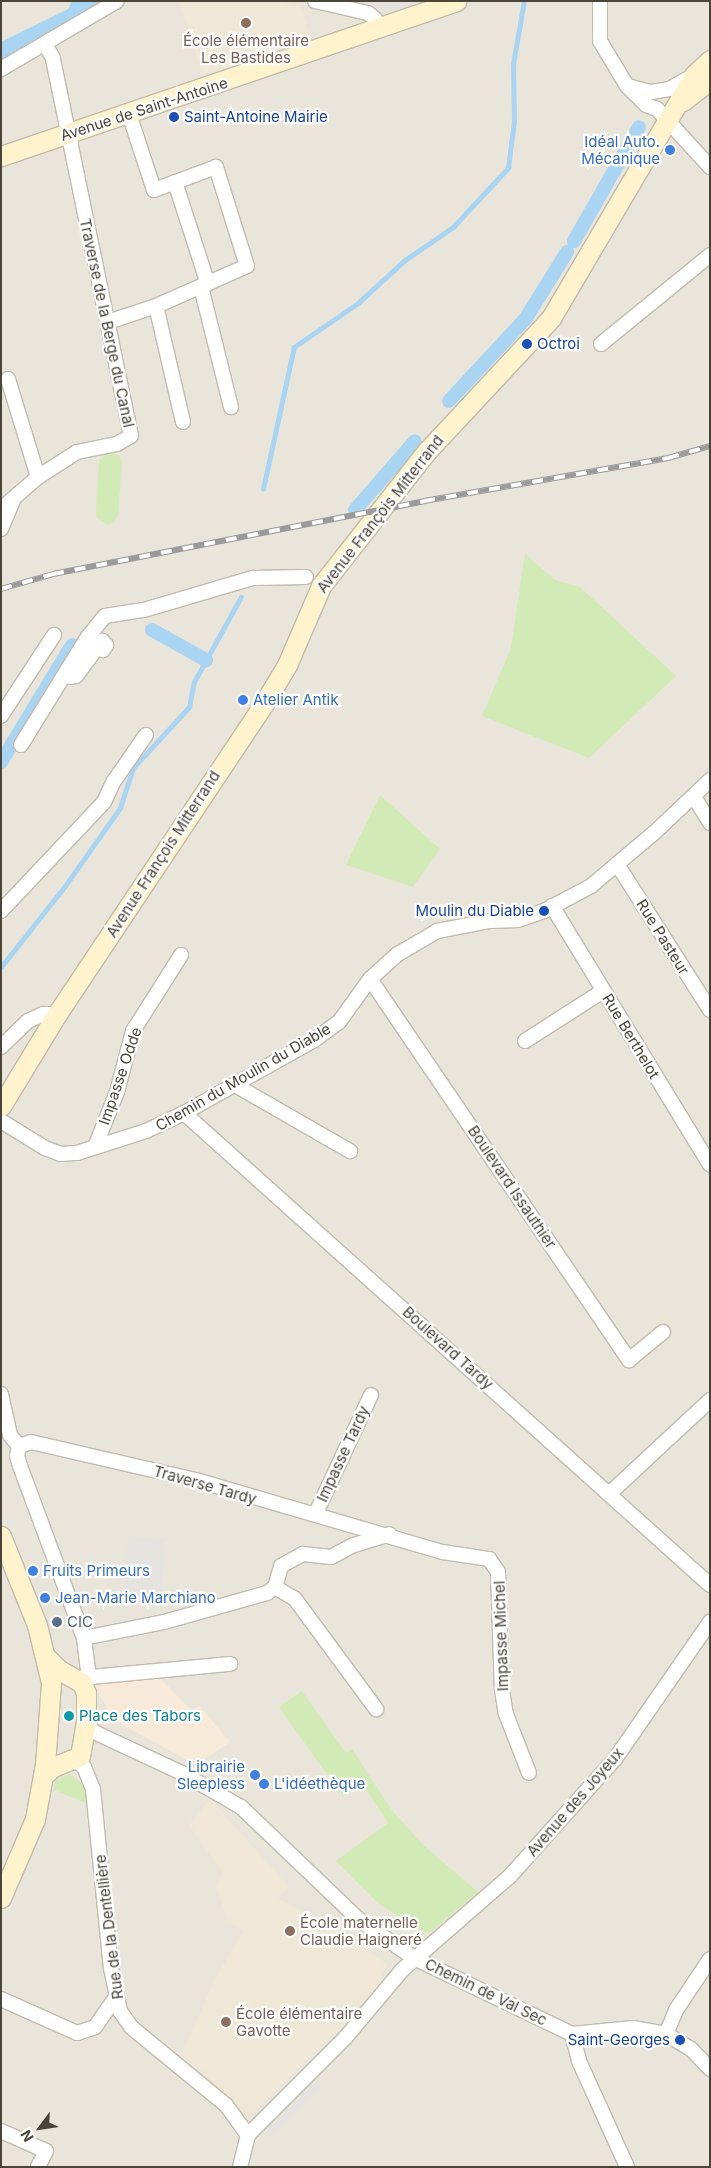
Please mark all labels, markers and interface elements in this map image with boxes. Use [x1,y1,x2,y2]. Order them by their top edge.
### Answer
marker: École élémentaire Les Bastides [240,17,252,29]
place label: École élémentaire Les Bastides [183,31,309,66]
street label: Avenue de Saint-Antoine [58,73,230,145]
place label: Saint-Antoine Mairie [184,108,328,126]
marker: Saint-Antoine Mairie [168,111,180,123]
place label: Idéal Auto. Mécanique [581,132,660,167]
marker: Idéal Auto. Mécanique [664,144,676,156]
street label: Traverse de la Berge du Canal [76,217,138,429]
place label: Octroi [537,335,580,353]
marker: Octroi [521,338,533,350]
street label: Avenue François Mitterrand [313,432,447,596]
place label: Atelier Antik [253,691,338,709]
marker: Atelier Antik [237,694,249,706]
street label: Avenue François Mitterrand [102,767,224,941]
street label: Rue Pasteur [633,896,693,978]
place label: Moulin du Diable [416,902,534,920]
marker: Moulin du Diable [538,905,550,917]
street label: Rue Berthelot [599,990,663,1082]
street label: Chemin du Moulin du Diable [152,1019,334,1135]
street label: Impasse Odde [95,1025,145,1127]
street label: Boulevard Issauthier [464,1122,560,1252]
street label: Boulevard Tardy [399,1303,497,1393]
street label: Impasse Tardy [313,1403,373,1505]
street label: Traverse Tardy [151,1462,259,1508]
place label: Fruits Primeurs [43,1562,150,1580]
marker: Fruits Primeurs [27,1565,39,1577]
street label: Impasse Michel [490,1580,512,1692]
place label: Jean-Marie Marchiano [55,1589,216,1607]
marker: Jean-Marie Marchiano [39,1592,51,1604]
place label: CIC [67,1613,93,1631]
marker: CIC [51,1616,63,1628]
place label: Place des Tabors [79,1707,201,1725]
marker: Place des Tabors [63,1710,75,1722]
street label: Avenue des Joyeux [523,1744,627,1860]
place label: Librairie Sleepless [177,1757,245,1792]
marker: Librairie Sleepless [249,1769,261,1781]
place label: L'idéethèque [274,1775,365,1793]
marker: L'idéethèque [258,1778,270,1790]
street label: Rue de la Dentellière [91,1854,127,2000]
place label: École maternelle Claudie Haigneré [300,1913,422,1948]
marker: École maternelle Claudie Haigneré [284,1925,296,1937]
street label: Chemin de Val Sec [422,1955,550,2029]
place label: École élémentaire Gavotte [236,2004,362,2039]
marker: École élémentaire Gavotte [220,2016,232,2028]
place label: Saint-Georges [568,2031,670,2049]
marker: Saint-Georges [674,2034,686,2046]
north arrow [15,2103,65,2153]
text: N [17,2127,37,2145]

